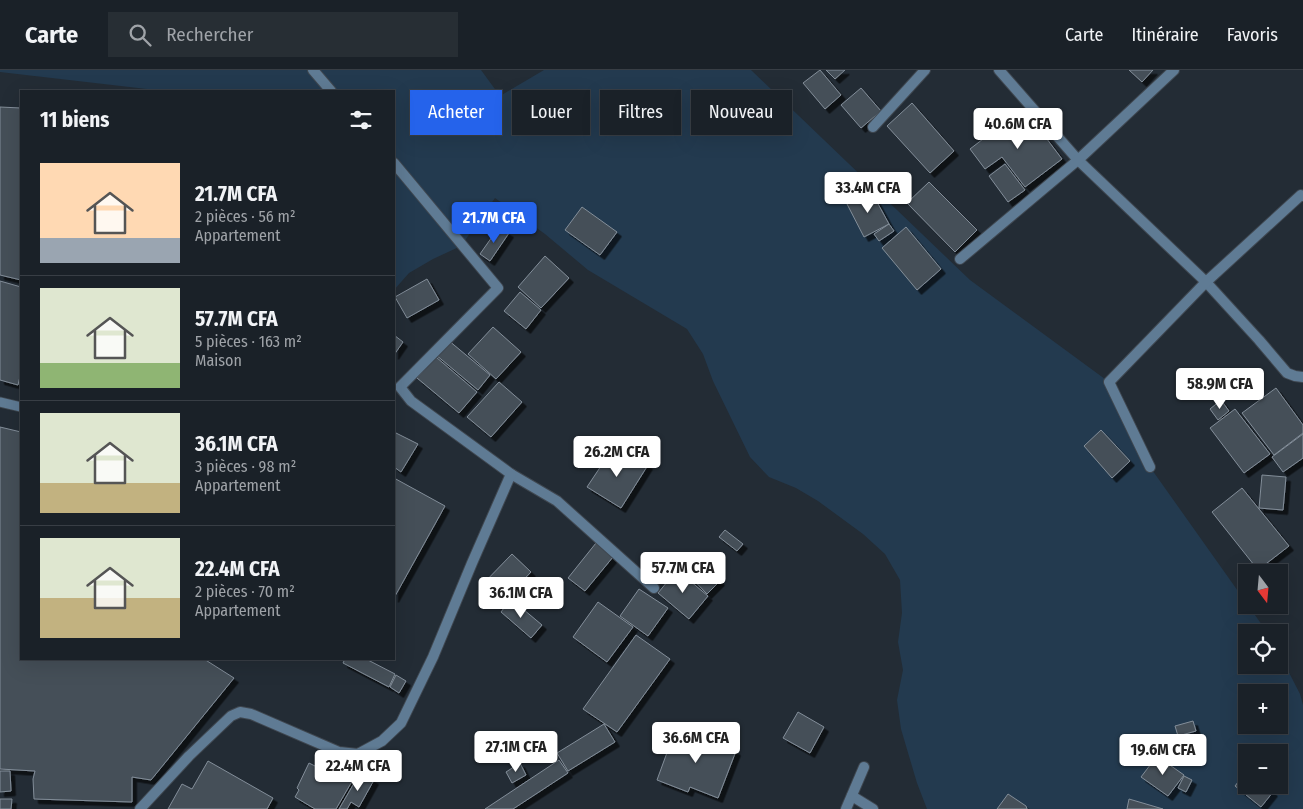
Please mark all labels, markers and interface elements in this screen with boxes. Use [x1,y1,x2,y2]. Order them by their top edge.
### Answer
search box [108,12,458,57]
text: Carte [25,21,78,49]
icon: search [126,21,154,49]
text: Rechercher [166,23,253,46]
text: Carte [1065,24,1103,46]
text: Itinéraire [1131,24,1199,46]
text: Favoris [1227,24,1278,46]
chip: Acheter [410,90,502,135]
chip: Louer [512,90,590,135]
chip: Filtres [600,90,681,135]
chip: Nouveau [691,90,792,135]
icon: filters [347,106,375,134]
text: 11 biens [40,107,109,133]
pin: 40.6M CFA [961,108,1075,150]
text: 40.6M CFA [984,114,1052,133]
pin: 33.4M CFA [811,172,925,214]
text: 33.4M CFA [836,178,900,197]
text: 21.7M CFA [195,181,277,207]
icon: home [80,183,140,243]
pin: 21.7M CFA [437,202,551,244]
text: 2 pièces · 56 m² [195,207,296,226]
text: 21.7M CFA [463,208,525,227]
text: Appartement [195,226,281,245]
text: 57.7M CFA [195,306,278,332]
icon: home [80,308,140,368]
text: 5 pièces · 163 m² [195,332,302,351]
text: Maison [195,351,242,370]
pin: 58.9M CFA [1163,368,1277,410]
text: 58.9M CFA [1187,374,1253,393]
text: 36.1M CFA [195,431,278,457]
icon: home [80,433,140,493]
pin: 26.2M CFA [560,436,674,478]
text: 26.2M CFA [584,442,650,461]
text: 3 pièces · 98 m² [195,457,296,476]
text: Appartement [195,476,281,495]
pin: 57.7M CFA [626,552,740,594]
text: 22.4M CFA [195,556,280,582]
icon: home [80,558,140,618]
text: 57.7M CFA [652,558,714,577]
north arrow [1238,564,1288,614]
map controls [1238,564,1288,794]
pin: 36.1M CFA [464,576,578,619]
text: 2 pièces · 70 m² [195,582,295,601]
text: 36.1M CFA [490,583,552,602]
text: Appartement [195,601,281,620]
button: locate [1238,624,1288,674]
button: + [1238,684,1288,734]
pin: 36.6M CFA [639,722,753,764]
text: 36.6M CFA [663,728,729,747]
pin: 27.1M CFA [459,730,573,773]
pin: 19.6M CFA [1106,734,1220,776]
text: 27.1M CFA [485,737,547,756]
text: 19.6M CFA [1130,740,1196,759]
button: − [1238,744,1288,794]
pin: 22.4M CFA [301,750,415,792]
text: 22.4M CFA [326,756,390,775]

